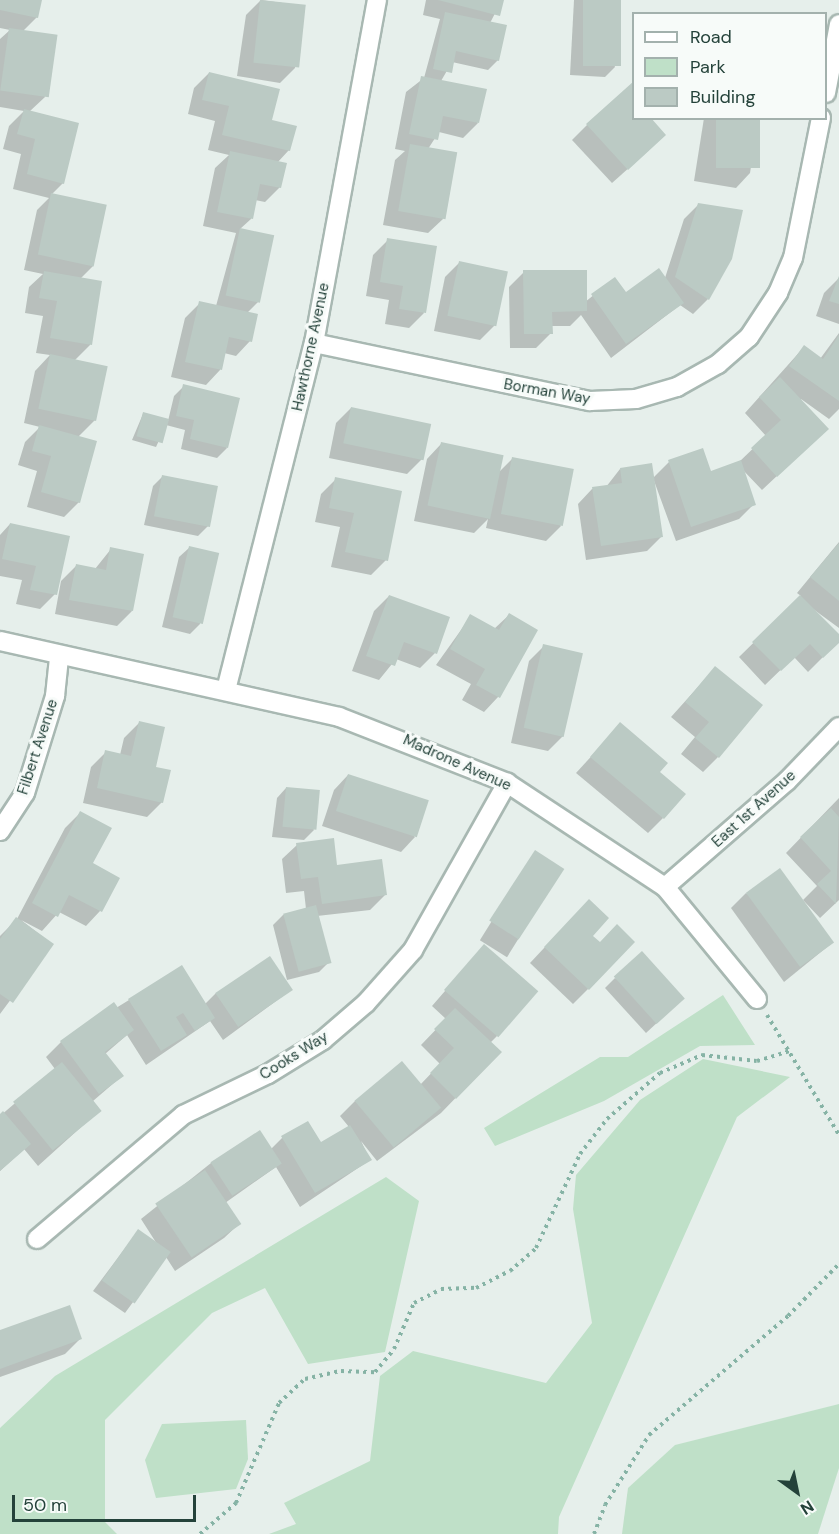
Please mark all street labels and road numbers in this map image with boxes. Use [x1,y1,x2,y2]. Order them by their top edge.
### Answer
street label: Hawthorne Avenue [289,281,333,413]
street label: Borman Way [502,376,592,408]
street label: Filbert Avenue [14,697,62,797]
street label: Madrone Avenue [400,731,514,795]
street label: East 1st Avenue [708,767,800,851]
street label: Cooks Way [256,1028,332,1084]

